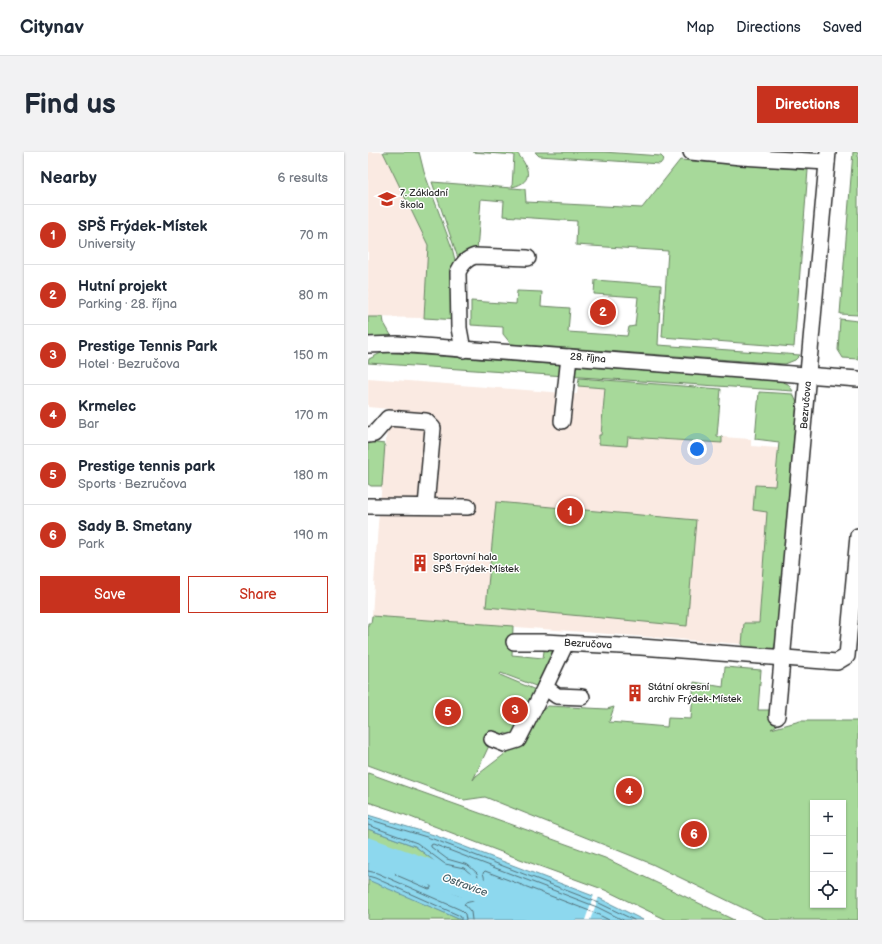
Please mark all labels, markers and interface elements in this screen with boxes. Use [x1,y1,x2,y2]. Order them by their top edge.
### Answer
text: Citynav [20,16,84,39]
text: Map [686,19,714,36]
text: Directions [736,19,801,36]
text: Saved [823,19,862,36]
button: Directions [757,86,858,123]
text: Find us [24,88,116,121]
text: Nearby [40,168,97,188]
text: 6 results [278,170,328,186]
place label: 7. Základní škola [400,187,448,211]
school or university icon: 7. Základní škola [377,189,397,209]
text: SPŠ Frýdek-Místek [78,217,207,236]
text: 1 [50,227,56,243]
text: 70 m [300,227,328,243]
text: University [78,236,135,252]
text: Hutní projekt [78,277,167,296]
text: 2 [49,287,57,303]
text: 80 m [299,287,328,303]
text: Parking · 28. října [78,296,177,312]
pin: 2 [590,297,616,327]
text: Prestige Tennis Park [78,337,217,356]
text: 3 [49,347,57,363]
text: 150 m [294,347,328,363]
street label: 28. října [570,350,607,366]
text: Hotel · Bezručova [78,356,180,372]
street label: Bezručova [798,380,814,429]
text: Krmelec [78,397,136,416]
text: 4 [49,407,57,423]
text: 170 m [295,407,328,423]
text: Bar [78,416,99,432]
your location [687,439,707,459]
text: Prestige tennis park [78,457,215,476]
text: 5 [49,467,57,483]
text: 180 m [293,467,328,483]
text: Sports · Bezručova [78,476,187,492]
pin: 1 [557,496,583,526]
text: Sady B. Smetany [78,517,192,536]
text: 6 [49,527,57,543]
text: 190 m [294,527,328,543]
text: Park [78,536,104,552]
place label: Sportovní hala SPŠ Frýdek-Místek [433,551,519,575]
building icon: Sportovní hala SPŠ Frýdek-Místek [410,553,430,573]
button: Save [40,576,180,613]
button: Share [188,576,328,613]
street label: Bezručova [564,637,613,651]
place label: Státní okresní archiv Frýdek-Místek [648,681,742,705]
building icon: Státní okresní archiv Frýdek-Místek [625,683,645,703]
pin: 3 [502,695,528,725]
pin: 5 [435,697,461,727]
pin: 4 [616,776,642,806]
map controls [810,800,846,908]
button: + [810,800,846,836]
pin: 6 [681,819,707,849]
button: − [810,836,846,872]
water label: Ostravice [440,871,490,899]
button: locate [810,872,846,908]

